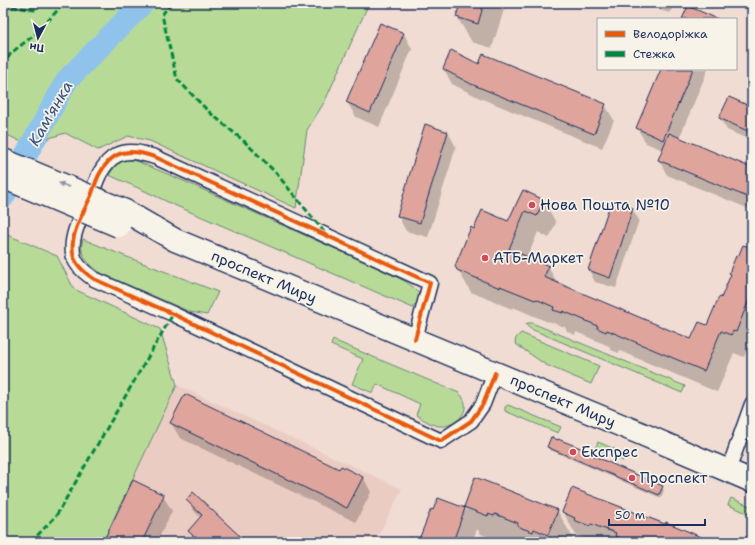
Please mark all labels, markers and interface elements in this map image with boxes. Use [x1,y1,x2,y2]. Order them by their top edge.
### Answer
north arrow [18,18,58,58]
legend [597,18,737,70]
text: Велодоріжка [633,26,708,42]
text: Пн [29,39,45,56]
text: Стежка [633,46,675,62]
water label: Кам'янка [23,77,78,150]
one-way arrow [58,182,69,188]
place label: Нова Пошта №10 [540,195,670,215]
marker: Нова Пошта №10 [527,200,537,210]
street label: проспект Миру [208,246,320,308]
place label: АТБ-Маркет [493,248,584,268]
marker: АТБ-Маркет [480,253,490,263]
street label: проспект Миру [507,370,619,432]
place label: Експрес [581,442,638,462]
marker: Експрес [568,447,578,457]
place label: Проспект [640,468,708,488]
marker: Проспект [627,473,637,483]
scale bar [609,501,705,527]
text: 50 m [615,507,645,523]

